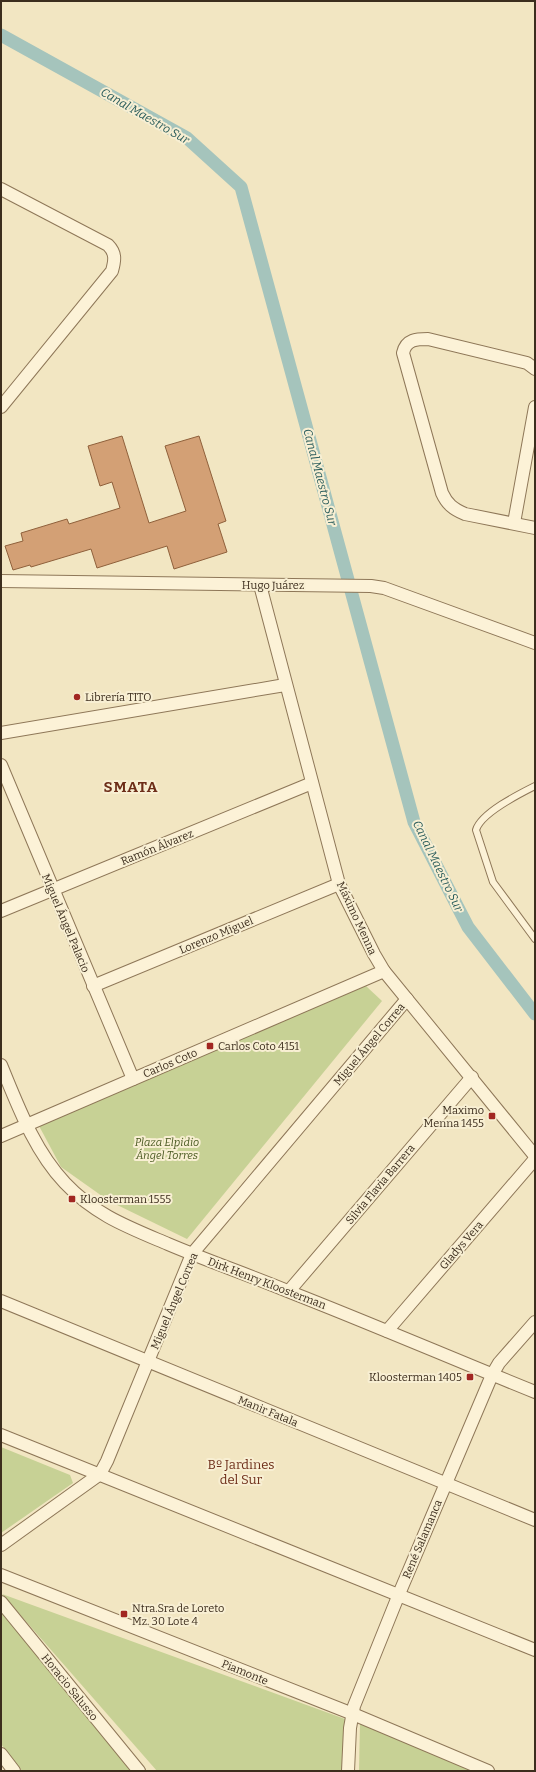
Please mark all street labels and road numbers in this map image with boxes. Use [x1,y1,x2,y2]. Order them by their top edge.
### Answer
street label: Hugo Juárez [242,579,304,592]
street label: Ramón Álvarez [119,826,195,868]
street label: Miguel Ángel Palacio [39,872,93,974]
street label: Máximo Menna [334,879,379,957]
street label: Lorenzo Miguel [177,914,255,957]
street label: Miguel Ángel Correa [330,1000,408,1088]
street label: Carlos Coto [141,1046,199,1081]
street label: Silvia Flavia Barrera [343,1142,418,1227]
street label: Gladys Vera [437,1219,486,1272]
street label: Miguel Ángel Correa [147,1250,201,1352]
street label: Dirk Henry Kloosterman [206,1255,328,1312]
street label: Manir Fatala [236,1393,300,1429]
street label: René Salamanca [400,1498,445,1581]
street label: Horacio Salusso [39,1651,100,1723]
street label: Piamonte [220,1657,270,1688]

